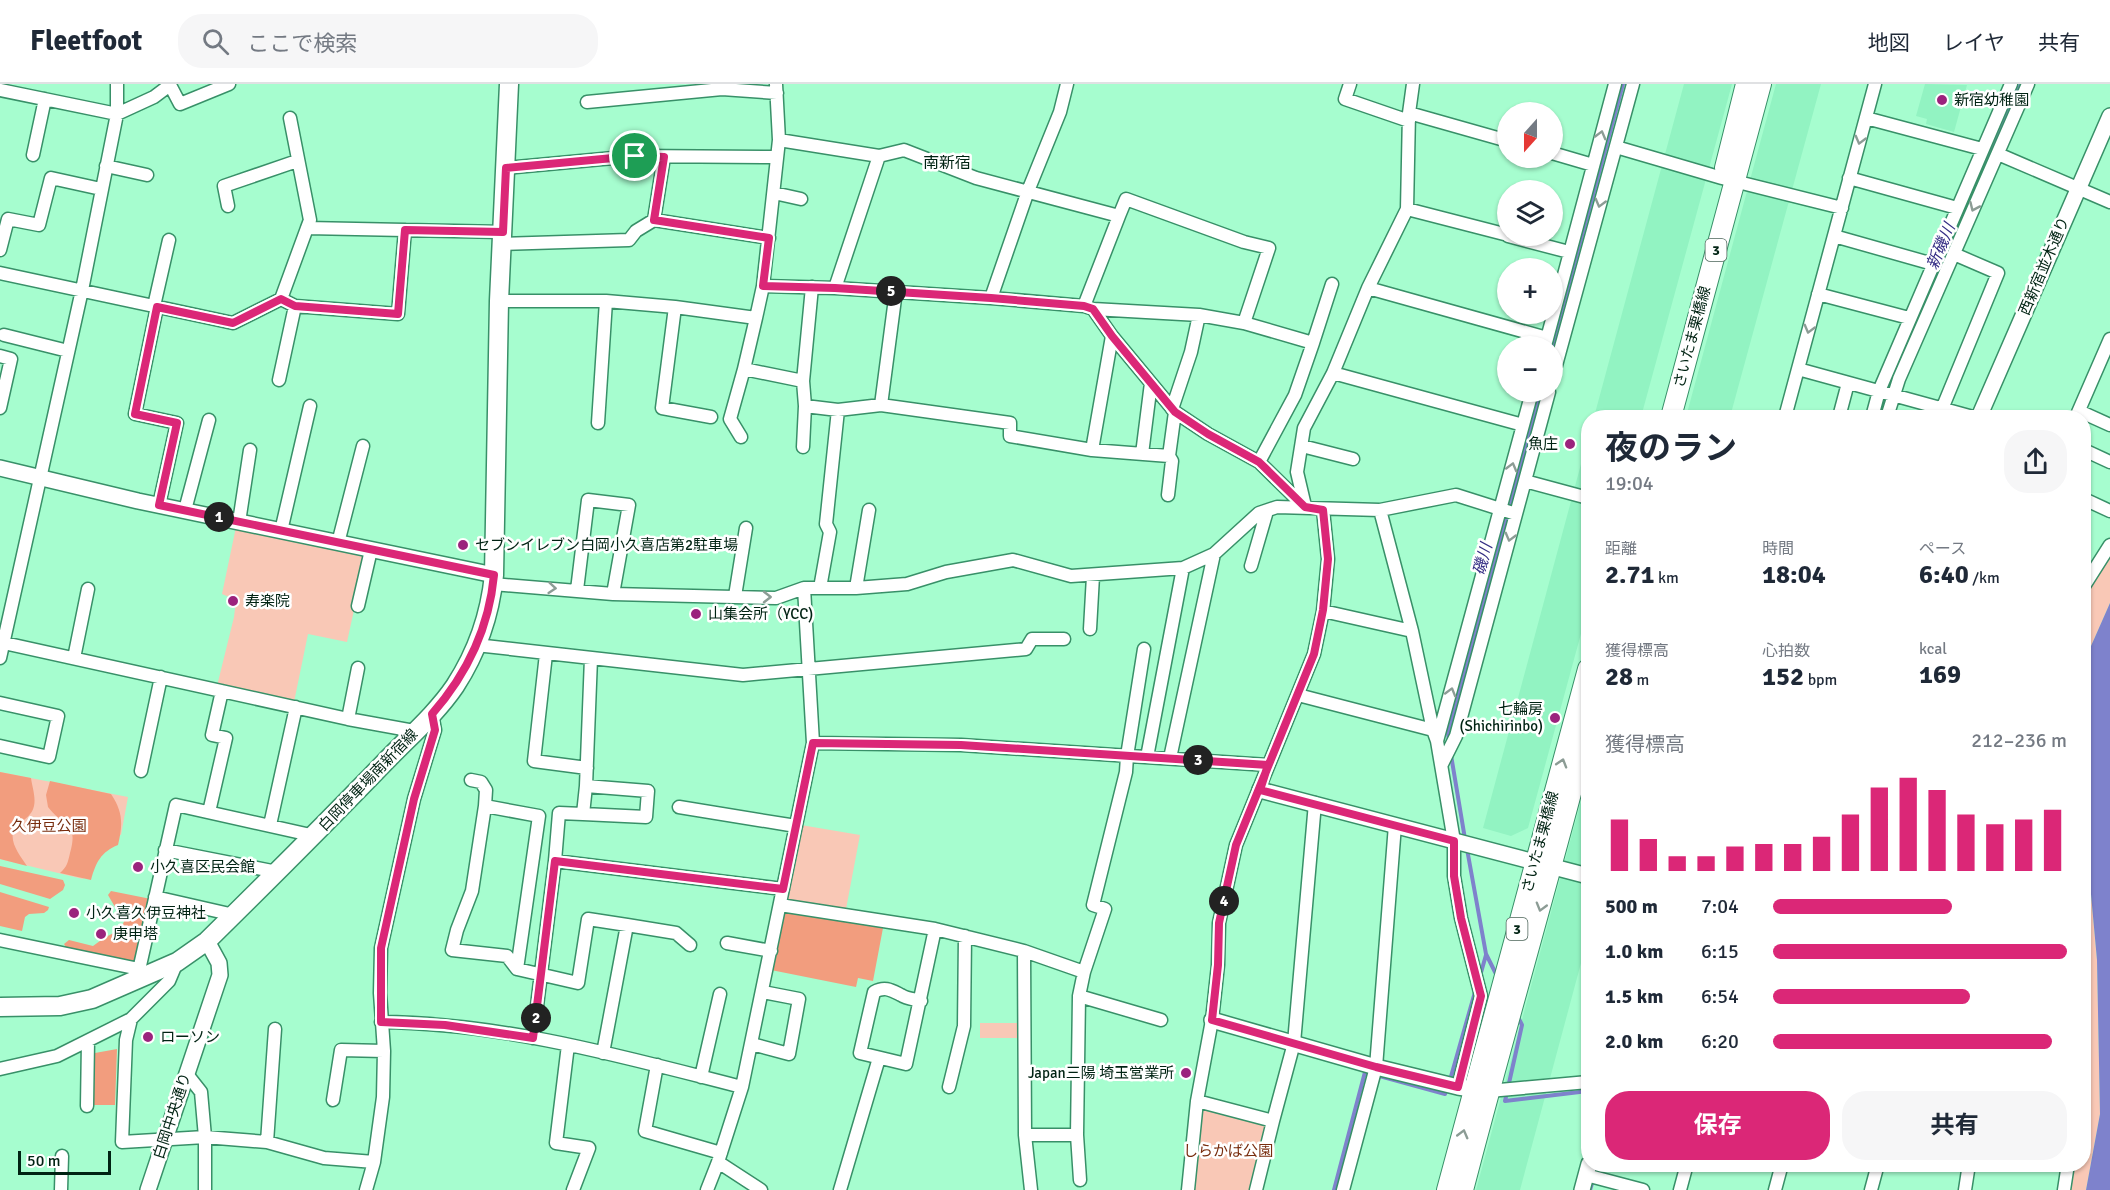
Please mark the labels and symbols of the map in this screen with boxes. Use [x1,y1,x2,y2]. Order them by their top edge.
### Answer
place label: 新宿幼稚園 [1954,91,2029,109]
marker: 新宿幼稚園 [1935,93,1949,107]
north arrow [1497,102,1563,168]
pin [609,130,660,181]
one-way arrow [1594,130,1606,141]
one-way arrow [1854,135,1867,145]
district label: 南新宿 [923,153,971,173]
one-way arrow [1595,197,1607,208]
one-way arrow [1969,201,1981,212]
street label: 西新宿並木通り [2015,214,2073,318]
water label: 新磯川 [1922,219,1960,272]
road number: 3 [1706,239,1726,261]
pin: 5 [876,276,906,306]
street label: さいたま栗橋線 [1670,284,1714,390]
one-way arrow [1804,323,1816,334]
place label: 魚庄 [1528,435,1558,453]
marker: 魚庄 [1563,437,1577,451]
one-way arrow [1504,462,1517,472]
pin: 1 [204,502,234,532]
one-way arrow [1504,532,1517,542]
place label: セブンイレブン白岡小久喜店第2駐車場 [475,536,738,554]
marker: セブンイレブン白岡小久喜店第2駐車場 [456,538,470,552]
water label: 磯川 [1469,539,1497,577]
one-way arrow [547,581,556,594]
one-way arrow [763,591,772,603]
place label: 寿楽院 [245,592,290,610]
marker: 寿楽院 [226,594,240,608]
place label: 山集会所（YCC) [708,605,813,623]
marker: 山集会所（YCC) [689,607,703,621]
one-way arrow [1444,687,1456,698]
place label: 七輪房 (Shichirinbo) [1459,700,1543,735]
marker: 七輪房 (Shichirinbo) [1548,711,1562,725]
street label: 白岡停車場南新宿線 [315,725,421,835]
pin: 3 [1183,745,1213,775]
one-way arrow [1555,758,1567,769]
street label: さいたま栗橋線 [1518,789,1562,895]
park label: 久伊豆公園 [11,817,87,835]
place label: 小久喜区民会館 [150,858,255,876]
marker: 小久喜区民会館 [131,860,145,874]
pin: 4 [1209,886,1239,916]
one-way arrow [1536,901,1548,912]
place label: 小久喜久伊豆神社 [86,904,206,922]
marker: 小久喜久伊豆神社 [67,906,81,920]
road number: 3 [1506,918,1528,940]
place label: 庚申塔 [113,925,158,943]
marker: 庚申塔 [94,927,108,941]
pin: 2 [521,1003,551,1033]
place label: ローソン [160,1028,220,1046]
marker: ローソン [141,1030,155,1044]
place label: Japan三陽 埼玉営業所 [1028,1064,1174,1082]
marker: Japan三陽 埼玉営業所 [1179,1066,1193,1080]
street label: 白岡中央通り [150,1070,194,1162]
one-way arrow [1456,1129,1468,1139]
park label: しらかば公園 [1183,1142,1273,1160]
scale bar [18,1148,111,1176]

